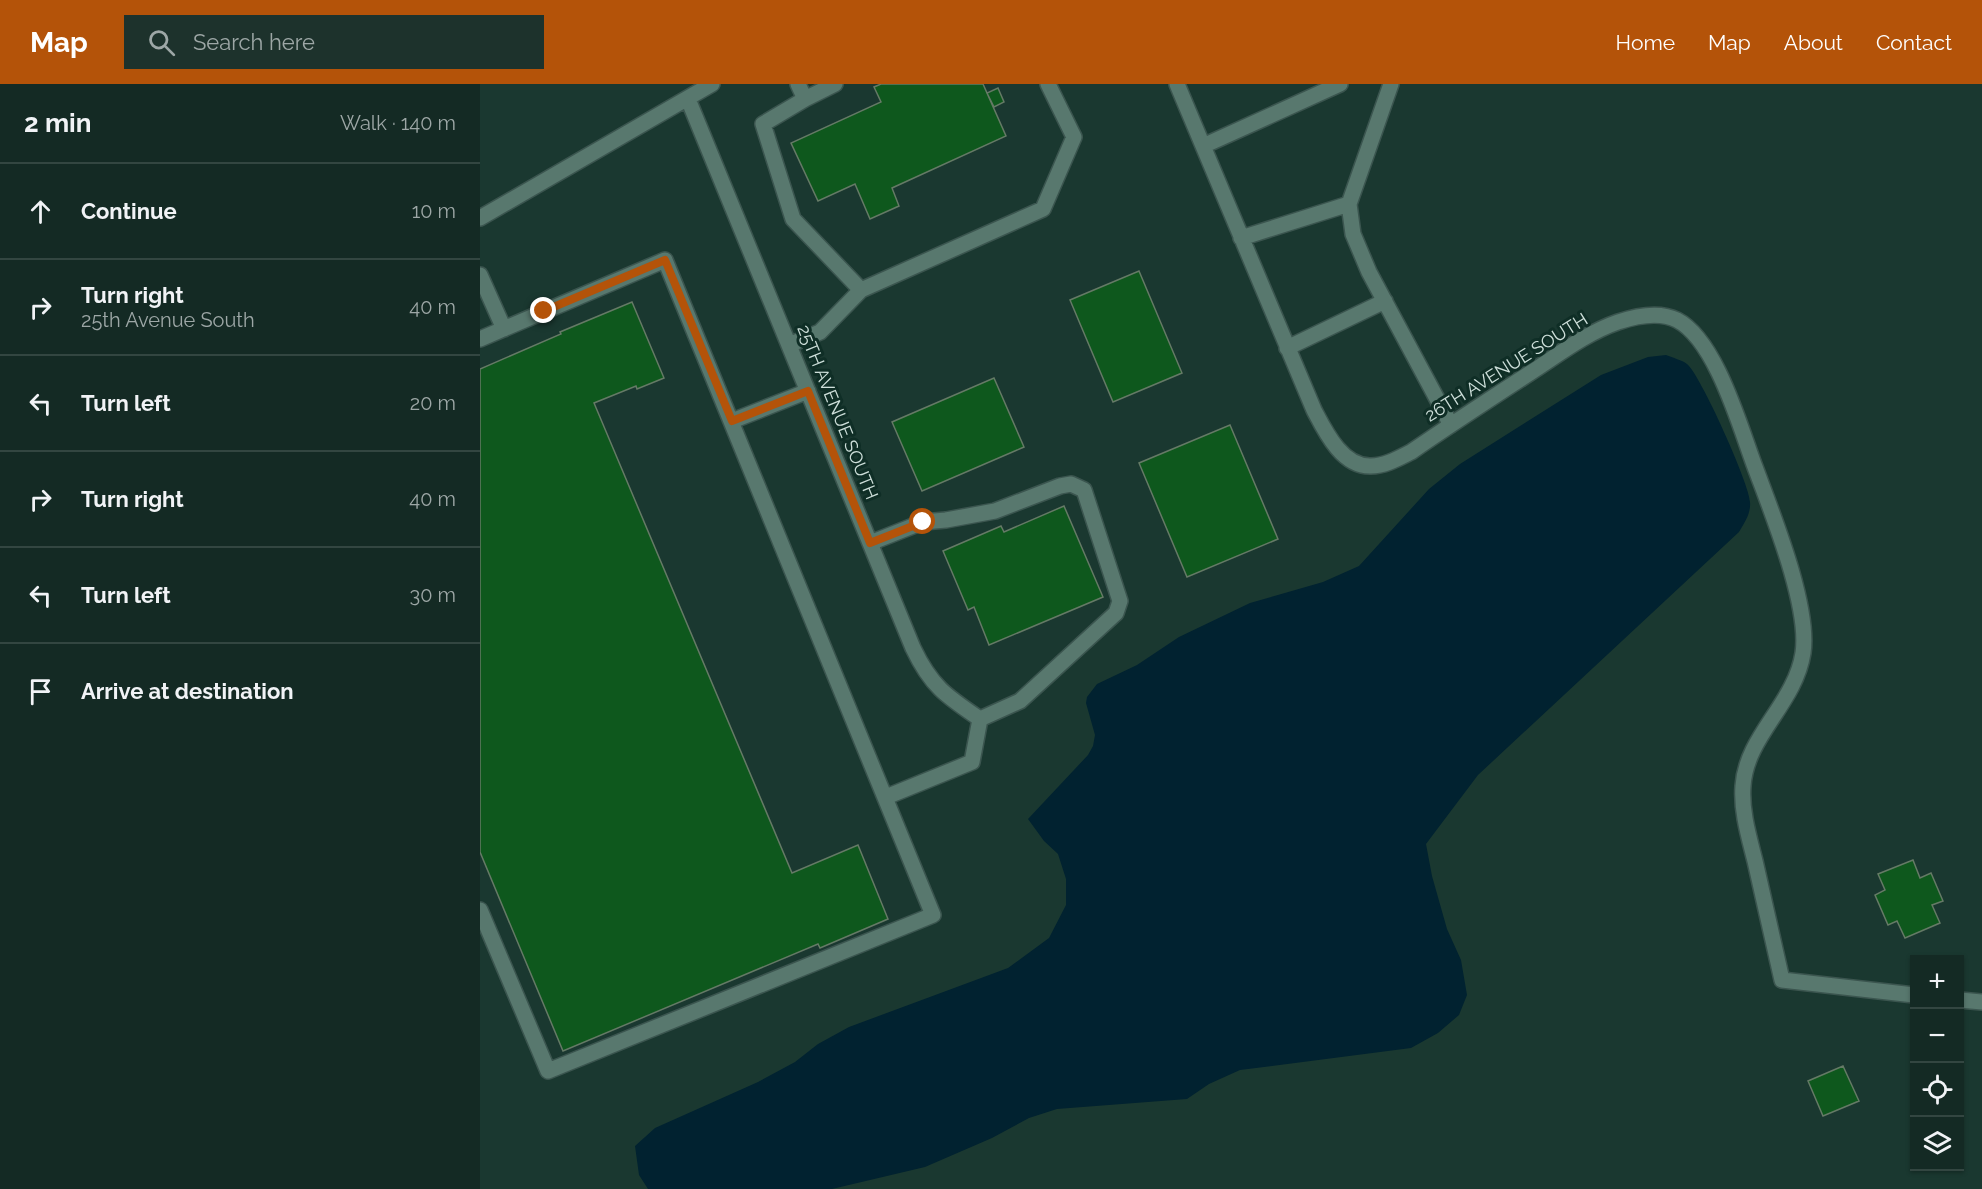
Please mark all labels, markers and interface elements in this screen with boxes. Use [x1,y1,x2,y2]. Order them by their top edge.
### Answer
search box [124,15,544,69]
text: Map [30,26,88,59]
icon: search [145,26,178,59]
text: Search here [193,29,315,55]
text: Home [1616,30,1675,55]
text: Map [1708,30,1751,55]
text: About [1784,30,1843,55]
text: Contact [1876,30,1952,55]
text: 2 min [24,108,91,138]
text: Walk · 140 m [340,111,456,135]
icon: ahead [24,195,57,228]
text: Continue [81,198,177,224]
text: 10 m [412,199,456,223]
text: Turn right [81,282,184,308]
icon: right [24,291,57,324]
text: 40 m [409,295,456,319]
route end [530,297,556,323]
text: 25th Avenue South [81,308,255,332]
street label: 26TH AVENUE SOUTH [1421,308,1591,426]
street label: 25TH AVENUE SOUTH [793,322,883,502]
icon: left [24,387,57,420]
text: Turn left [81,390,171,416]
text: 20 m [410,391,456,415]
icon: right [24,483,57,516]
text: Turn right [81,486,184,512]
text: 40 m [409,487,456,511]
route start [909,508,935,534]
icon: left [24,579,57,612]
text: Turn left [81,582,171,608]
text: 30 m [410,583,456,607]
icon: arrive [24,675,57,708]
text: Arrive at destination [81,678,294,704]
map controls [1910,955,1964,1171]
button: + [1910,955,1964,1009]
button: − [1910,1009,1964,1063]
button: locate [1910,1063,1964,1117]
button: layers [1910,1117,1964,1171]

